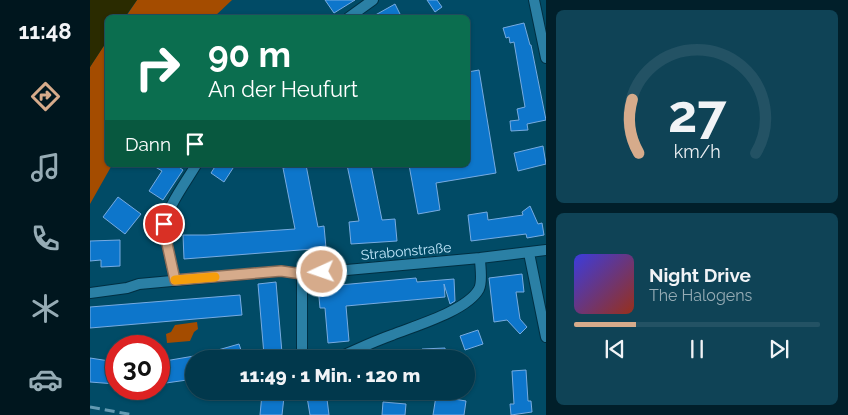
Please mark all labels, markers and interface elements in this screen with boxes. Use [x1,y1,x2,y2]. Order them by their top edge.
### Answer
text: 11:48 [18,18,72,44]
text: 90 m [208,34,291,75]
icon: right [125,35,190,100]
text: An der Heufurt [208,76,358,102]
icon: directions [28,79,63,114]
text: 27 [668,83,727,144]
icon: arrive [181,130,209,158]
text: Dann [125,133,171,155]
text: km/h [673,141,721,162]
icon: music [28,150,63,185]
pin [143,203,185,245]
icon: arrive [150,210,178,238]
icon: phone [28,221,63,256]
street label: Strabonstraße [360,239,452,263]
position arrow [295,245,347,297]
text: Night Drive [649,264,751,286]
text: The Halogens [649,286,752,305]
icon: climate [28,291,63,326]
speed limit sign: 30 [105,335,170,400]
icon: previous [601,335,629,363]
icon: pause [683,335,711,363]
icon: next [765,335,793,363]
icon: car [28,362,63,397]
text: 11:49 · 1 Min. · 120 m [240,364,420,386]

